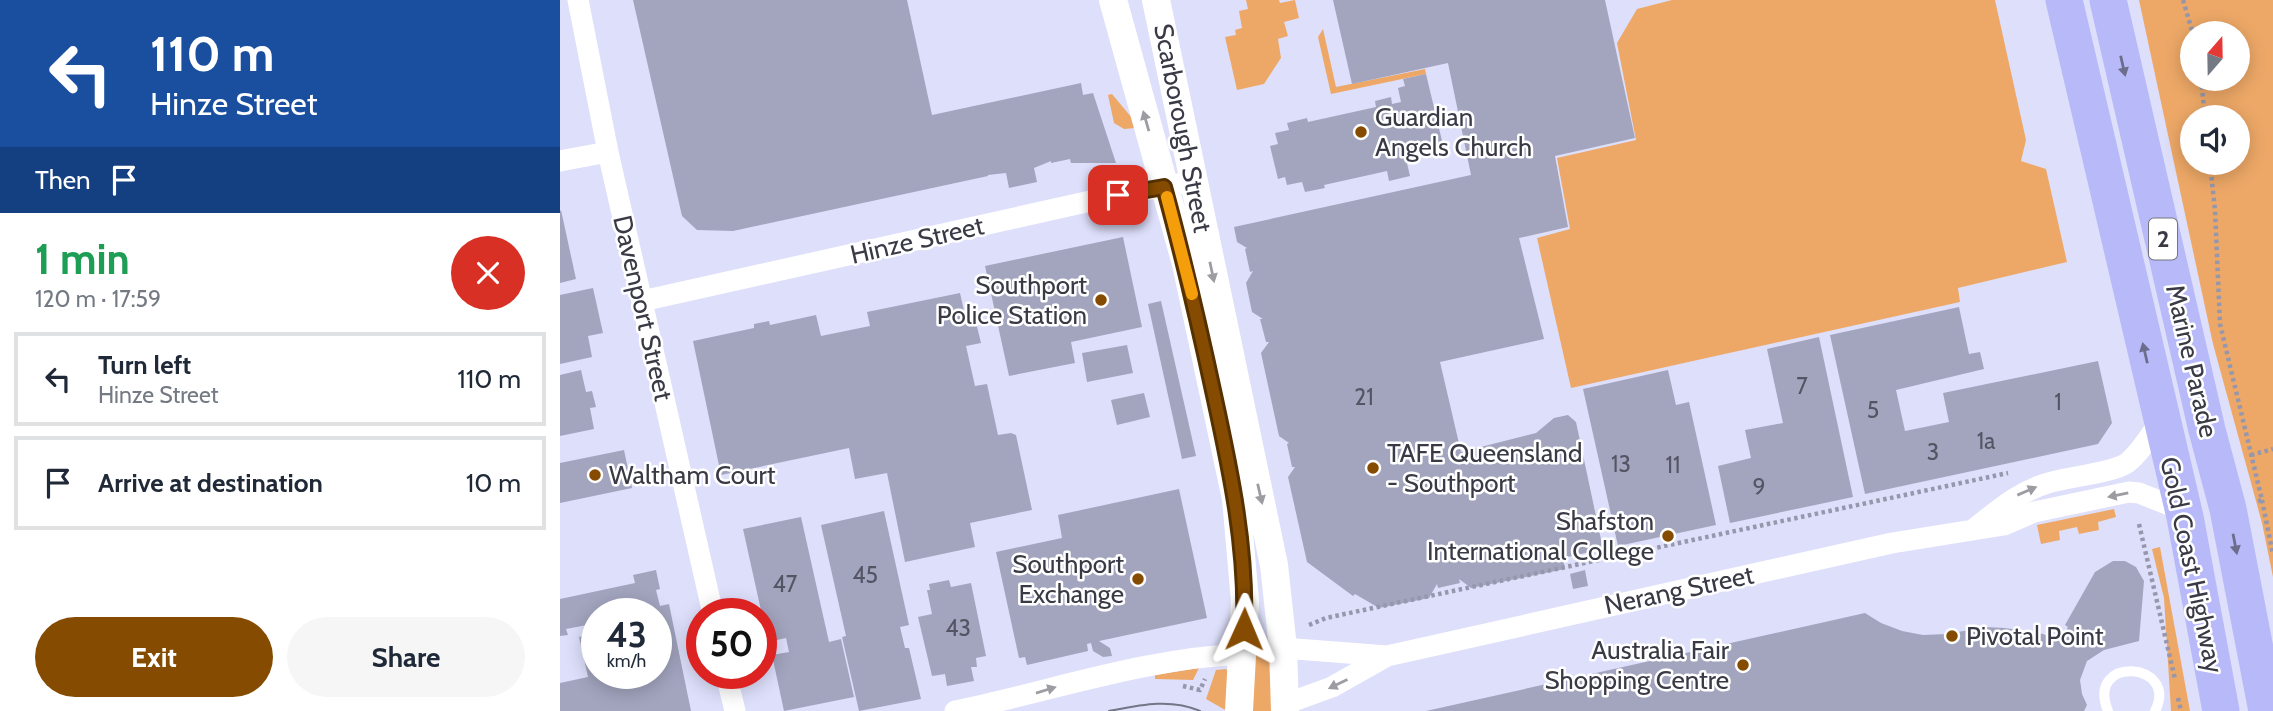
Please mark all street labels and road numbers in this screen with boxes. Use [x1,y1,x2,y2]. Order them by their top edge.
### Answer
street label: Scarborough Street [1147,21,1219,235]
street label: Hinze Street [847,209,987,271]
street label: Davenport Street [606,212,680,404]
road number: 2 [2149,219,2177,260]
street label: Marine Parade [2159,281,2225,441]
street label: Gold Coast Highway [2153,454,2231,676]
street label: Nerang Street [1601,559,1757,621]

